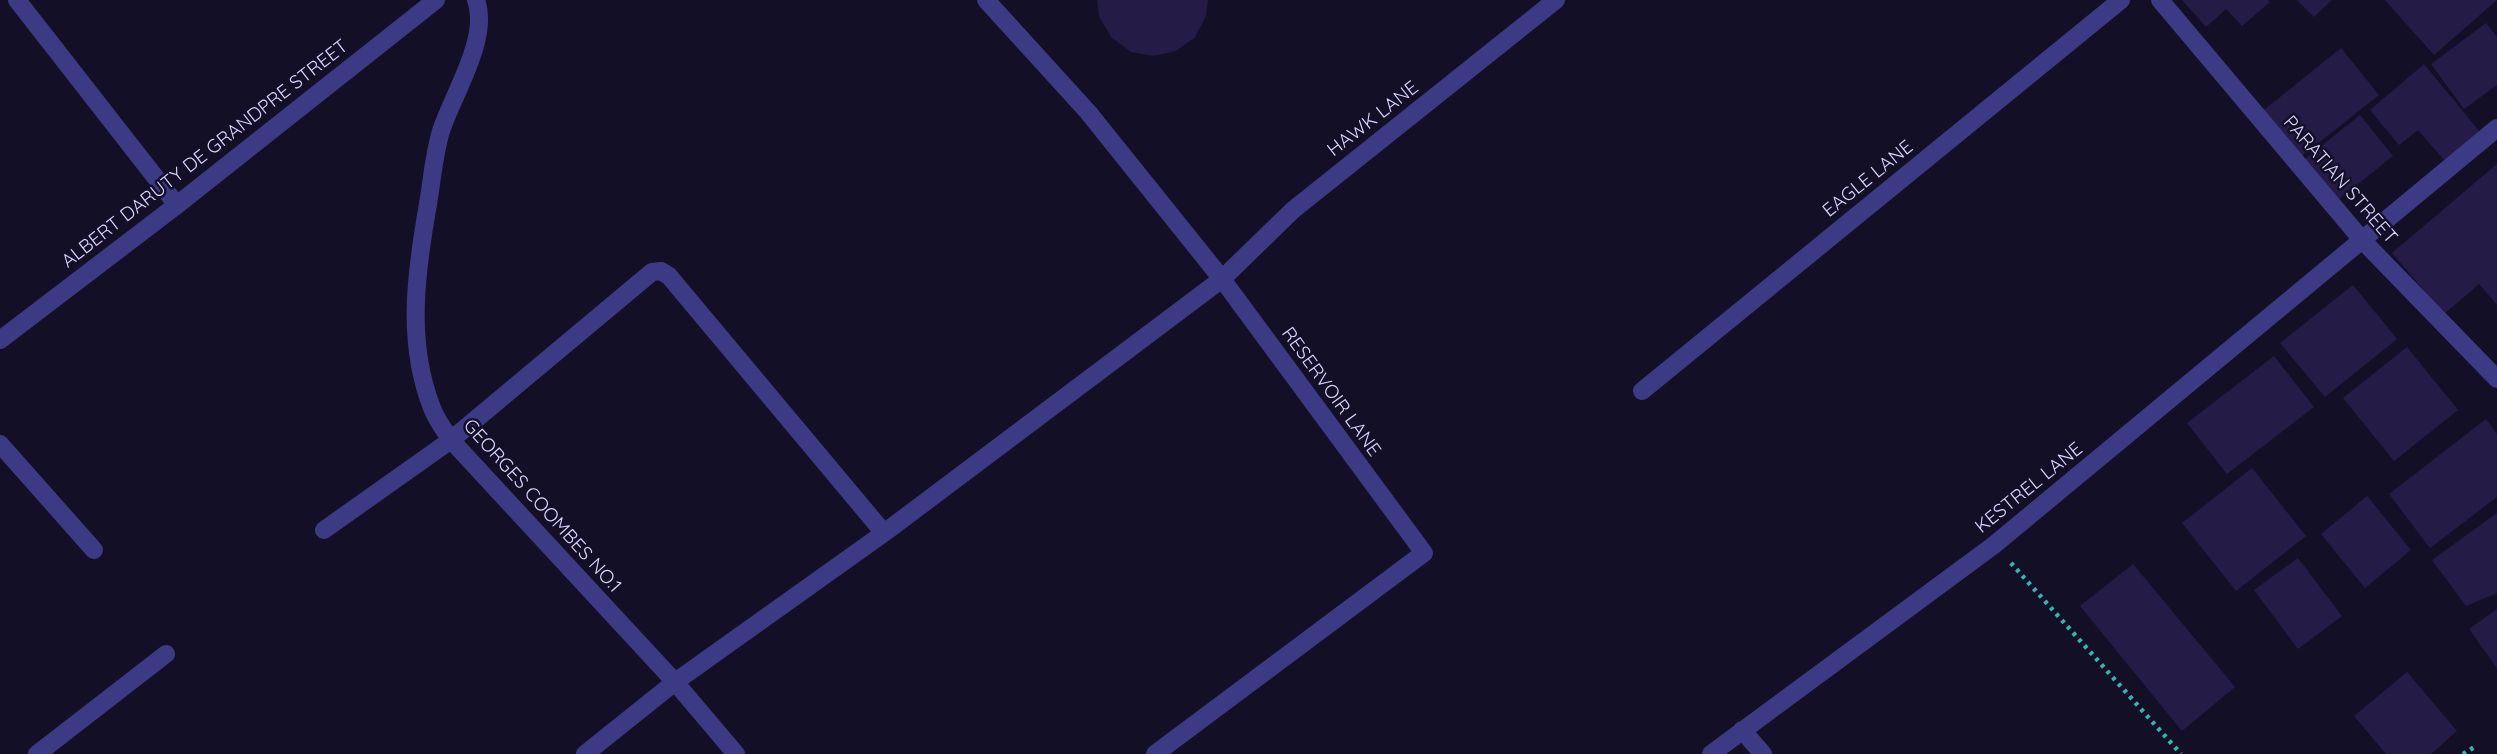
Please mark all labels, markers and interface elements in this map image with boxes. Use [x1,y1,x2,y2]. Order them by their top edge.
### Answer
street label: ALBERT DARUTY DE GRANDPRE STREET [57,35,353,273]
street label: HAWK LANE [1323,76,1423,162]
street label: PARATIAN STREET [2278,111,2402,249]
street label: EAGLE LANE [1818,136,1918,222]
street label: RESERVOIR LANE [1276,323,1386,461]
street label: GEORGES COOMBES NO.1 [458,415,626,597]
street label: KESTREL LANE [1971,438,2087,538]

